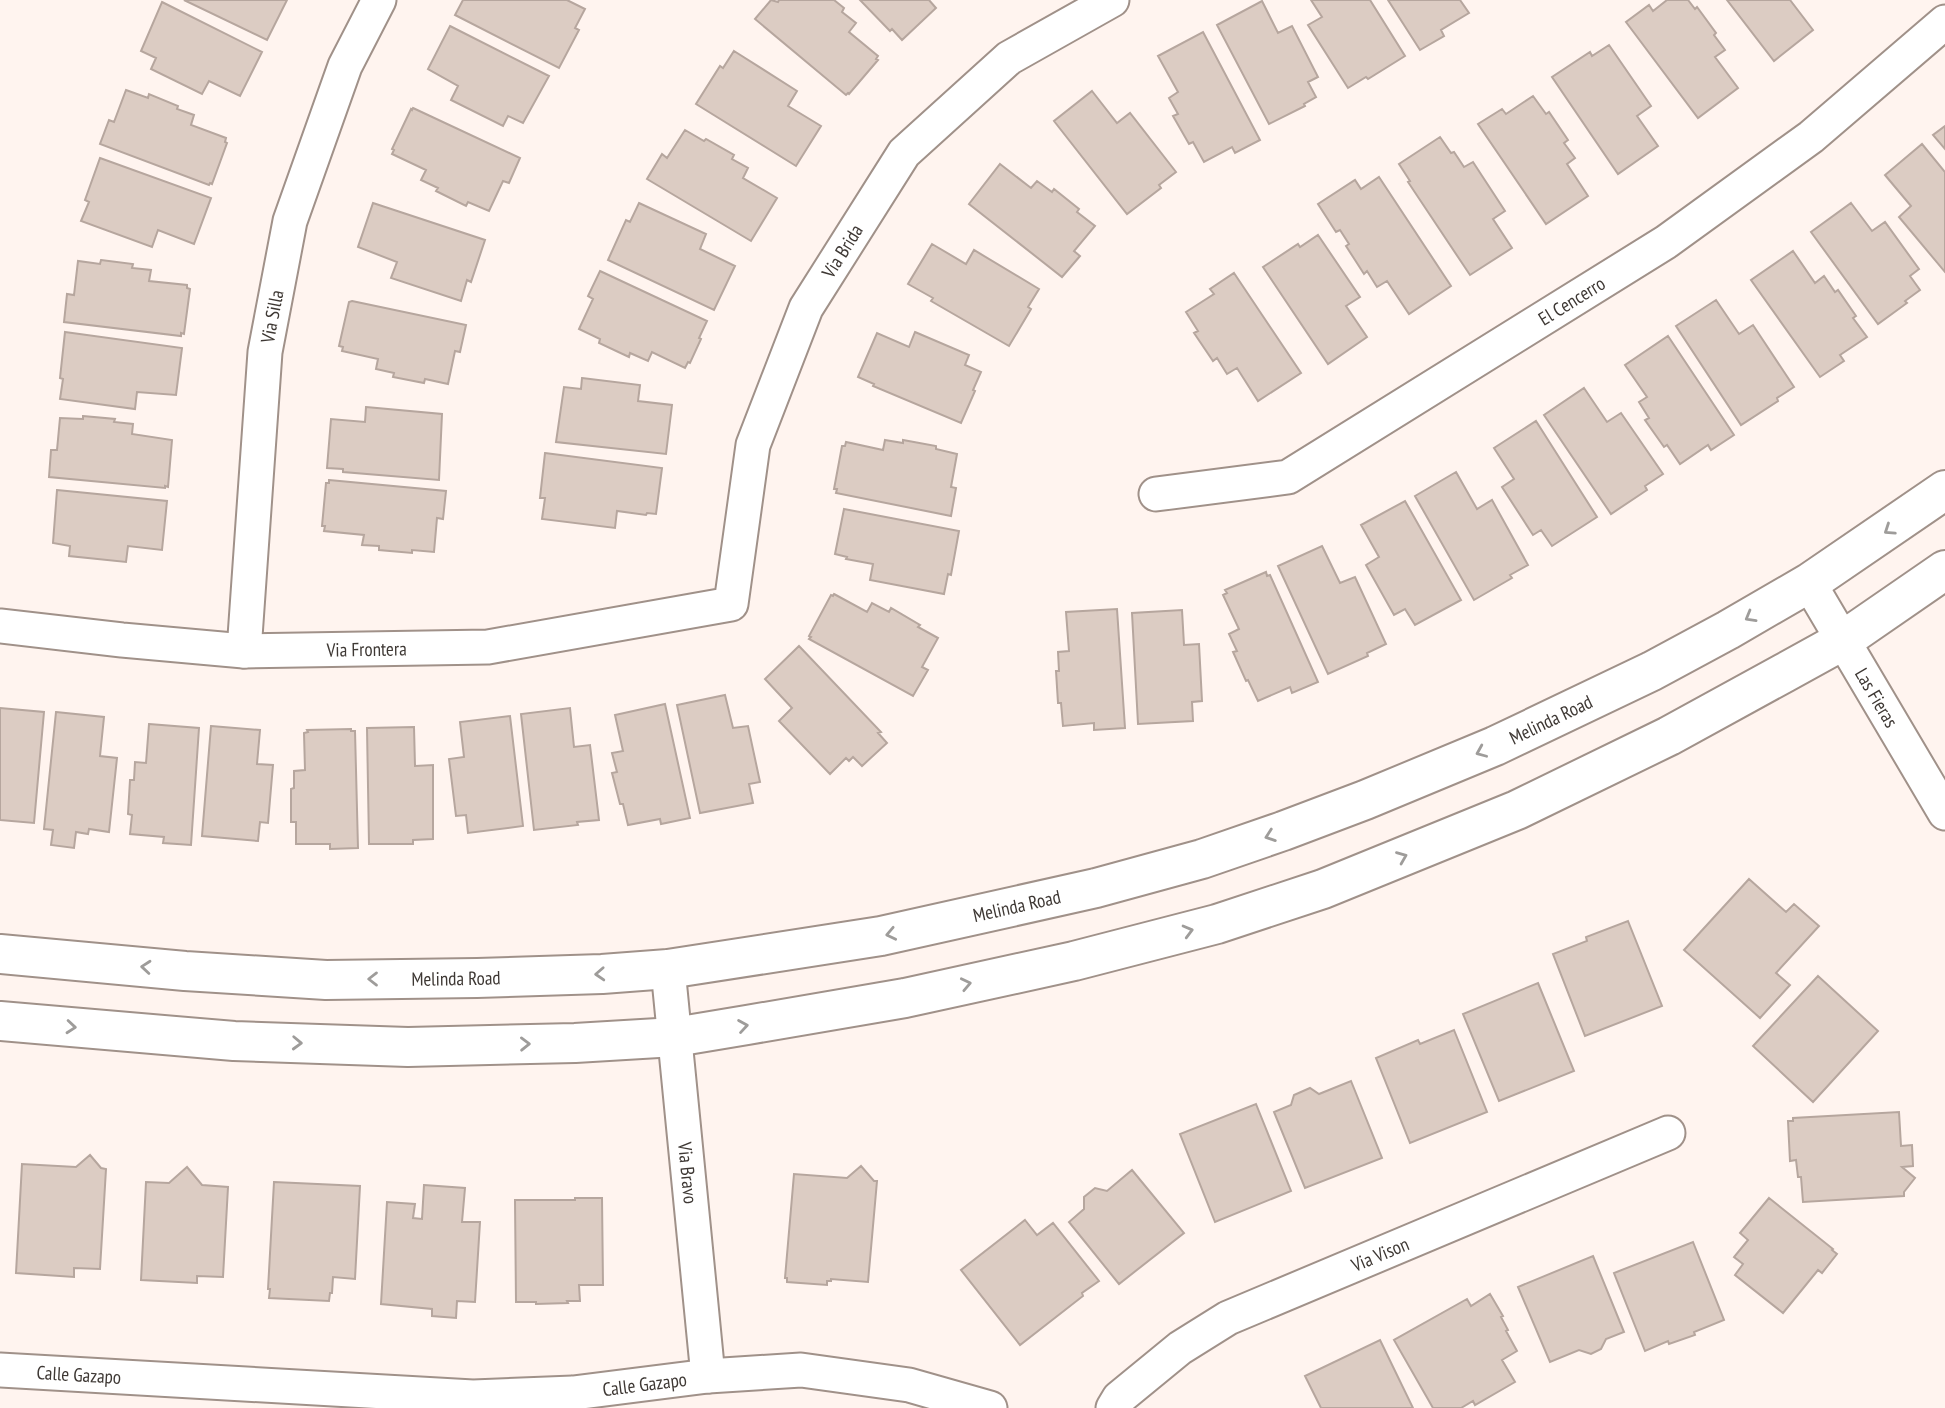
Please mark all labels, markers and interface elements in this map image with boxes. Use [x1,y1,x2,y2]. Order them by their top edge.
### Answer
street label: Via Brida [816,220,868,283]
street label: El Cencerro [1534,271,1609,330]
street label: Via Silla [255,288,289,346]
one-way arrow [1884,522,1897,534]
one-way arrow [1745,609,1758,622]
street label: Via Frontera [326,636,407,662]
street label: Las Fieras [1850,663,1904,731]
street label: Melinda Road [1505,689,1596,749]
one-way arrow [1476,743,1488,757]
one-way arrow [1264,828,1276,842]
one-way arrow [1396,851,1408,865]
street label: Melinda Road [971,884,1063,927]
one-way arrow [885,925,897,940]
one-way arrow [1181,925,1193,939]
one-way arrow [140,960,151,975]
street label: Melinda Road [411,965,501,991]
one-way arrow [594,966,605,981]
one-way arrow [367,971,378,987]
one-way arrow [960,978,972,993]
one-way arrow [65,1019,76,1034]
one-way arrow [737,1019,749,1034]
one-way arrow [292,1036,303,1051]
one-way arrow [520,1037,531,1052]
street label: Via Bravo [673,1140,703,1205]
street label: Via Vison [1347,1231,1412,1277]
street label: Calle Gazapo [36,1360,122,1389]
street label: Calle Gazapo [601,1367,688,1401]

